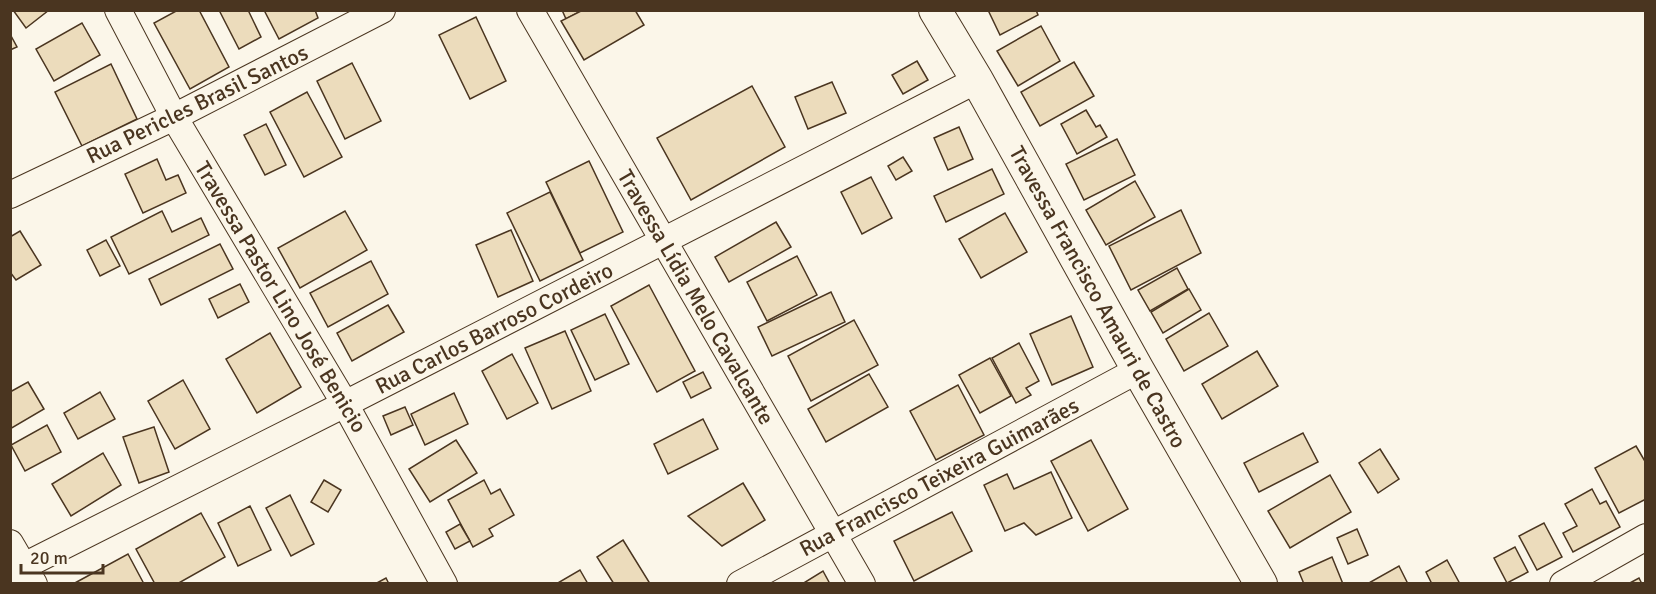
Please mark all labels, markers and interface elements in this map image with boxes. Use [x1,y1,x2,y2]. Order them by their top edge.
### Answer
street label: Rua Pericles Brasil Santos [82,39,312,169]
street label: Travessa Francisco Amauri de Castro [1004,141,1192,453]
street label: Travessa Pastor Lino José Benicio [189,157,373,437]
street label: Travessa Lídia Melo Cavalcante [612,165,780,429]
street label: Rua Carlos Barroso Cordeiro [371,256,617,400]
street label: Rua Francisco Teixeira Guimarães [795,392,1083,562]
scale bar [21,537,104,575]
text: 20 m [30,547,68,569]

